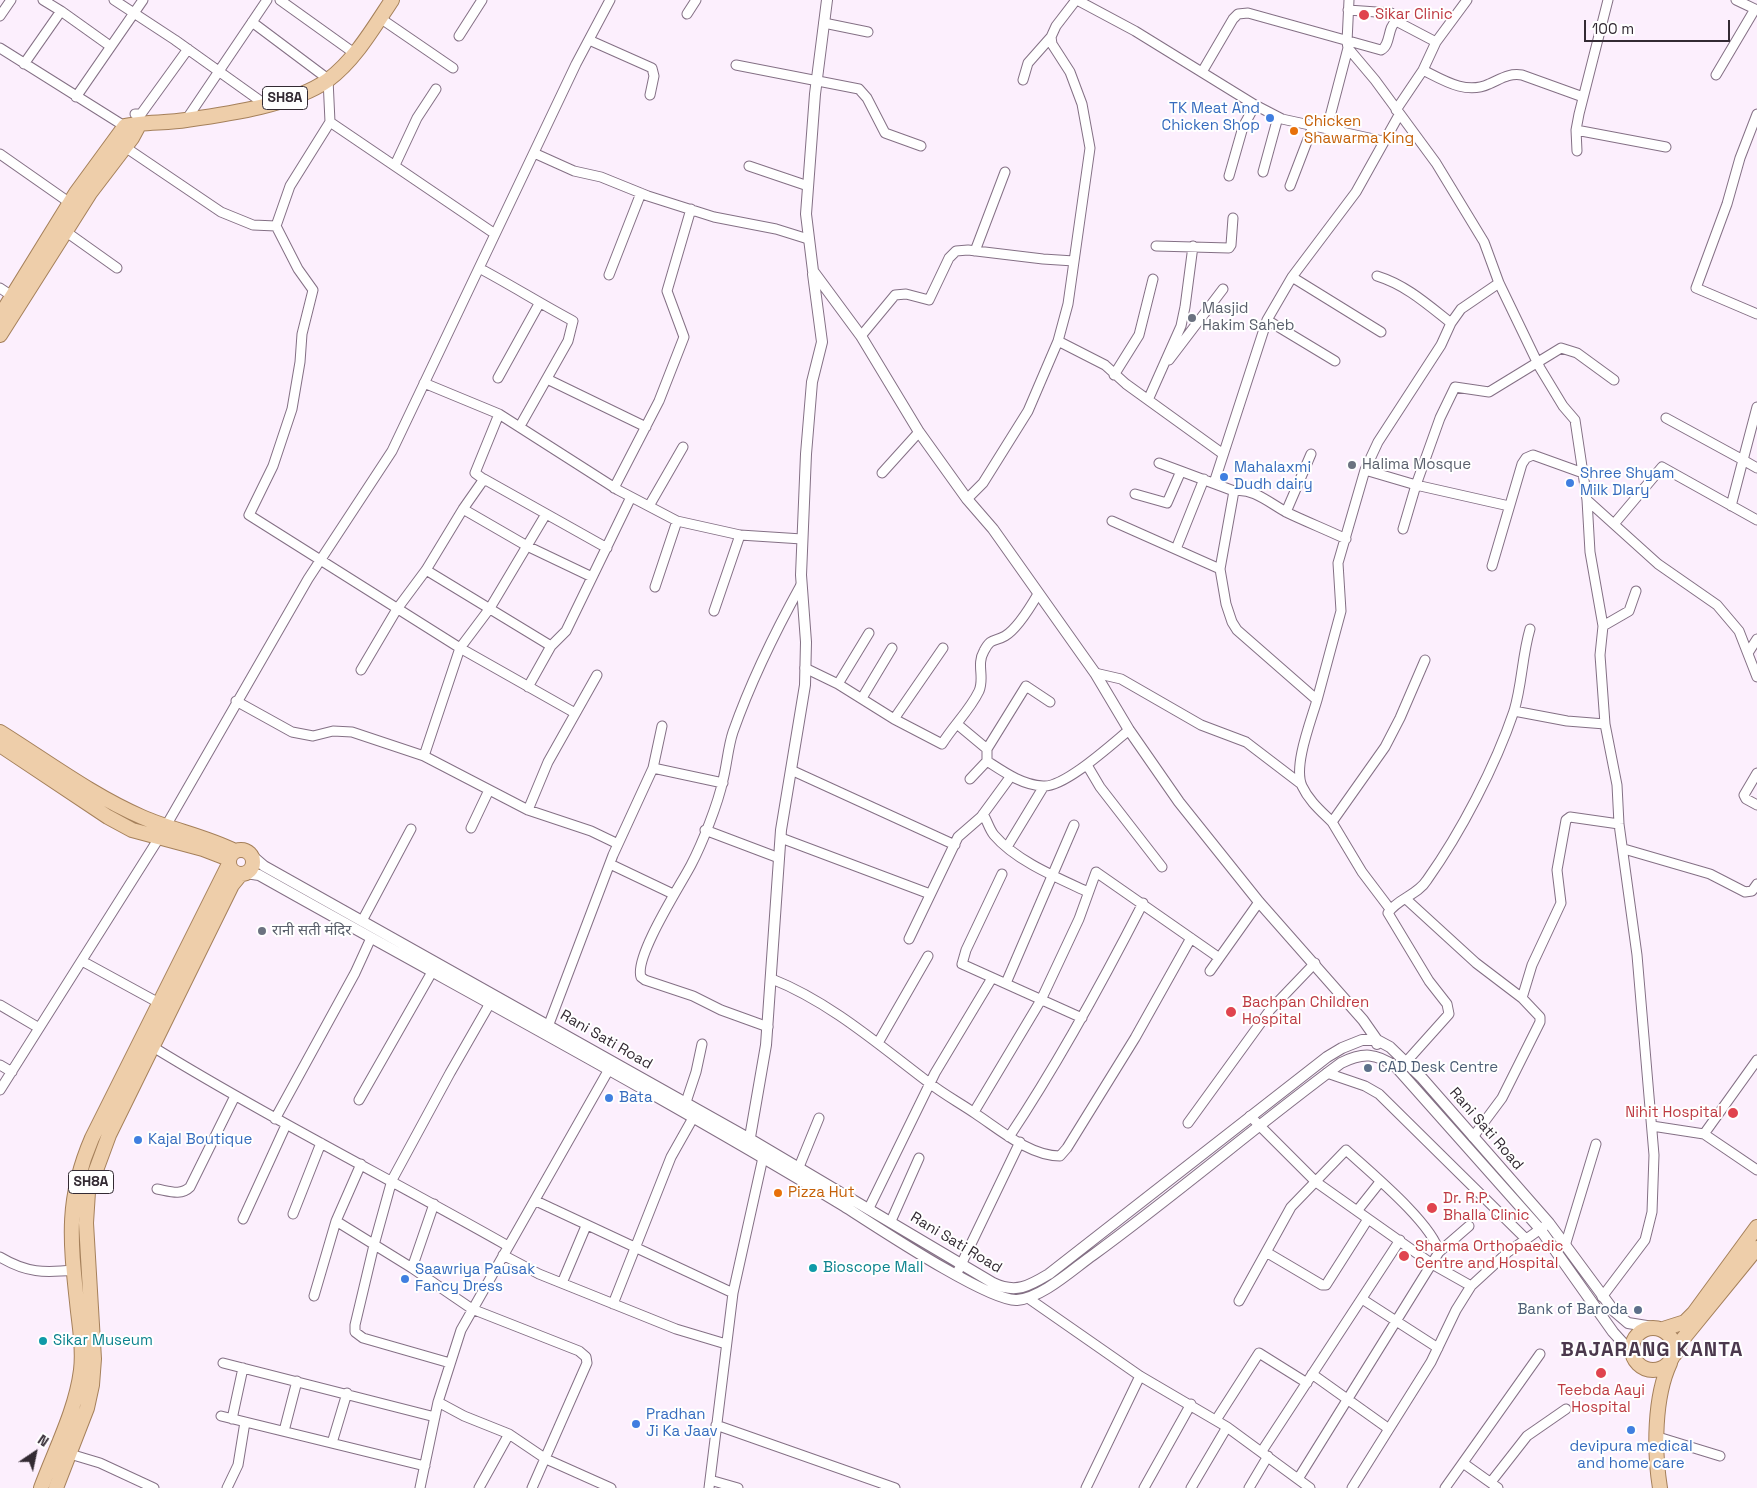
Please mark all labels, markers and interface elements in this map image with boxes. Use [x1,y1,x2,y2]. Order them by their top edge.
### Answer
place label: Sikar Clinic [1375,6,1453,24]
marker: Sikar Clinic [1357,8,1371,22]
scale bar [1587,10,1733,42]
text: 100 m [1592,19,1634,38]
road number: SH8A [262,86,308,110]
place label: TK Meat And Chicken Shop [1162,100,1260,135]
marker: TK Meat And Chicken Shop [1264,112,1276,124]
place label: Chicken Shawarma King [1304,113,1414,148]
marker: Chicken Shawarma King [1288,125,1300,137]
place label: Masjid Hakim Saheb [1202,300,1295,335]
marker: Masjid Hakim Saheb [1186,312,1198,324]
place label: Halima Mosque [1362,456,1471,474]
place label: Mahalaxmi Dudh dairy [1234,459,1313,494]
marker: Halima Mosque [1346,459,1358,471]
place label: Shree Shyam Milk DIary [1580,465,1674,500]
marker: Mahalaxmi Dudh dairy [1218,471,1230,483]
marker: Shree Shyam Milk DIary [1564,477,1576,489]
place label: रानी सती मंदिर [272,922,351,940]
marker: रानी सती मंदिर [256,925,268,937]
place label: Bachpan Children Hospital [1242,994,1369,1029]
marker: Bachpan Children Hospital [1224,1005,1238,1019]
street label: Rani Sati Road [557,1006,655,1074]
place label: CAD Desk Centre [1378,1059,1498,1077]
marker: CAD Desk Centre [1362,1062,1374,1074]
street label: Rani Sati Road [1445,1084,1527,1174]
place label: Bata [619,1089,653,1107]
marker: Bata [603,1092,615,1104]
place label: Nihit Hospital [1625,1104,1722,1122]
marker: Nihit Hospital [1726,1106,1740,1120]
place label: Kajal Boutique [148,1131,252,1149]
marker: Kajal Boutique [132,1134,144,1146]
road number: SH8A [68,1170,114,1194]
place label: Pizza Hut [788,1184,855,1202]
marker: Pizza Hut [772,1187,784,1199]
place label: Dr. R.P. Bhalla Clinic [1443,1190,1529,1225]
marker: Dr. R.P. Bhalla Clinic [1425,1201,1439,1215]
street label: Rani Sati Road [907,1209,1005,1277]
place label: Sharma Orthopaedic Centre and Hospital [1415,1238,1563,1273]
marker: Sharma Orthopaedic Centre and Hospital [1397,1249,1411,1263]
place label: Bioscope Mall [823,1259,923,1277]
place label: Saawriya Pausak Fancy Dress [415,1261,535,1296]
marker: Bioscope Mall [807,1262,819,1274]
marker: Saawriya Pausak Fancy Dress [399,1273,411,1285]
place label: Bank of Baroda [1517,1301,1628,1319]
marker: Bank of Baroda [1632,1304,1644,1316]
place label: Sikar Museum [53,1332,153,1350]
marker: Sikar Museum [37,1335,49,1347]
district label: BAJARANG KANTA [1559,1339,1745,1363]
marker: Teebda Aayi Hospital [1594,1366,1608,1380]
place label: Teebda Aayi Hospital [1557,1382,1645,1417]
place label: Pradhan Ji Ka Jaav [646,1406,718,1441]
marker: Pradhan Ji Ka Jaav [630,1418,642,1430]
marker: devipura medical and home care [1625,1424,1637,1436]
north arrow [10,1428,60,1478]
text: N [34,1430,52,1451]
place label: devipura medical and home care [1569,1438,1693,1473]

